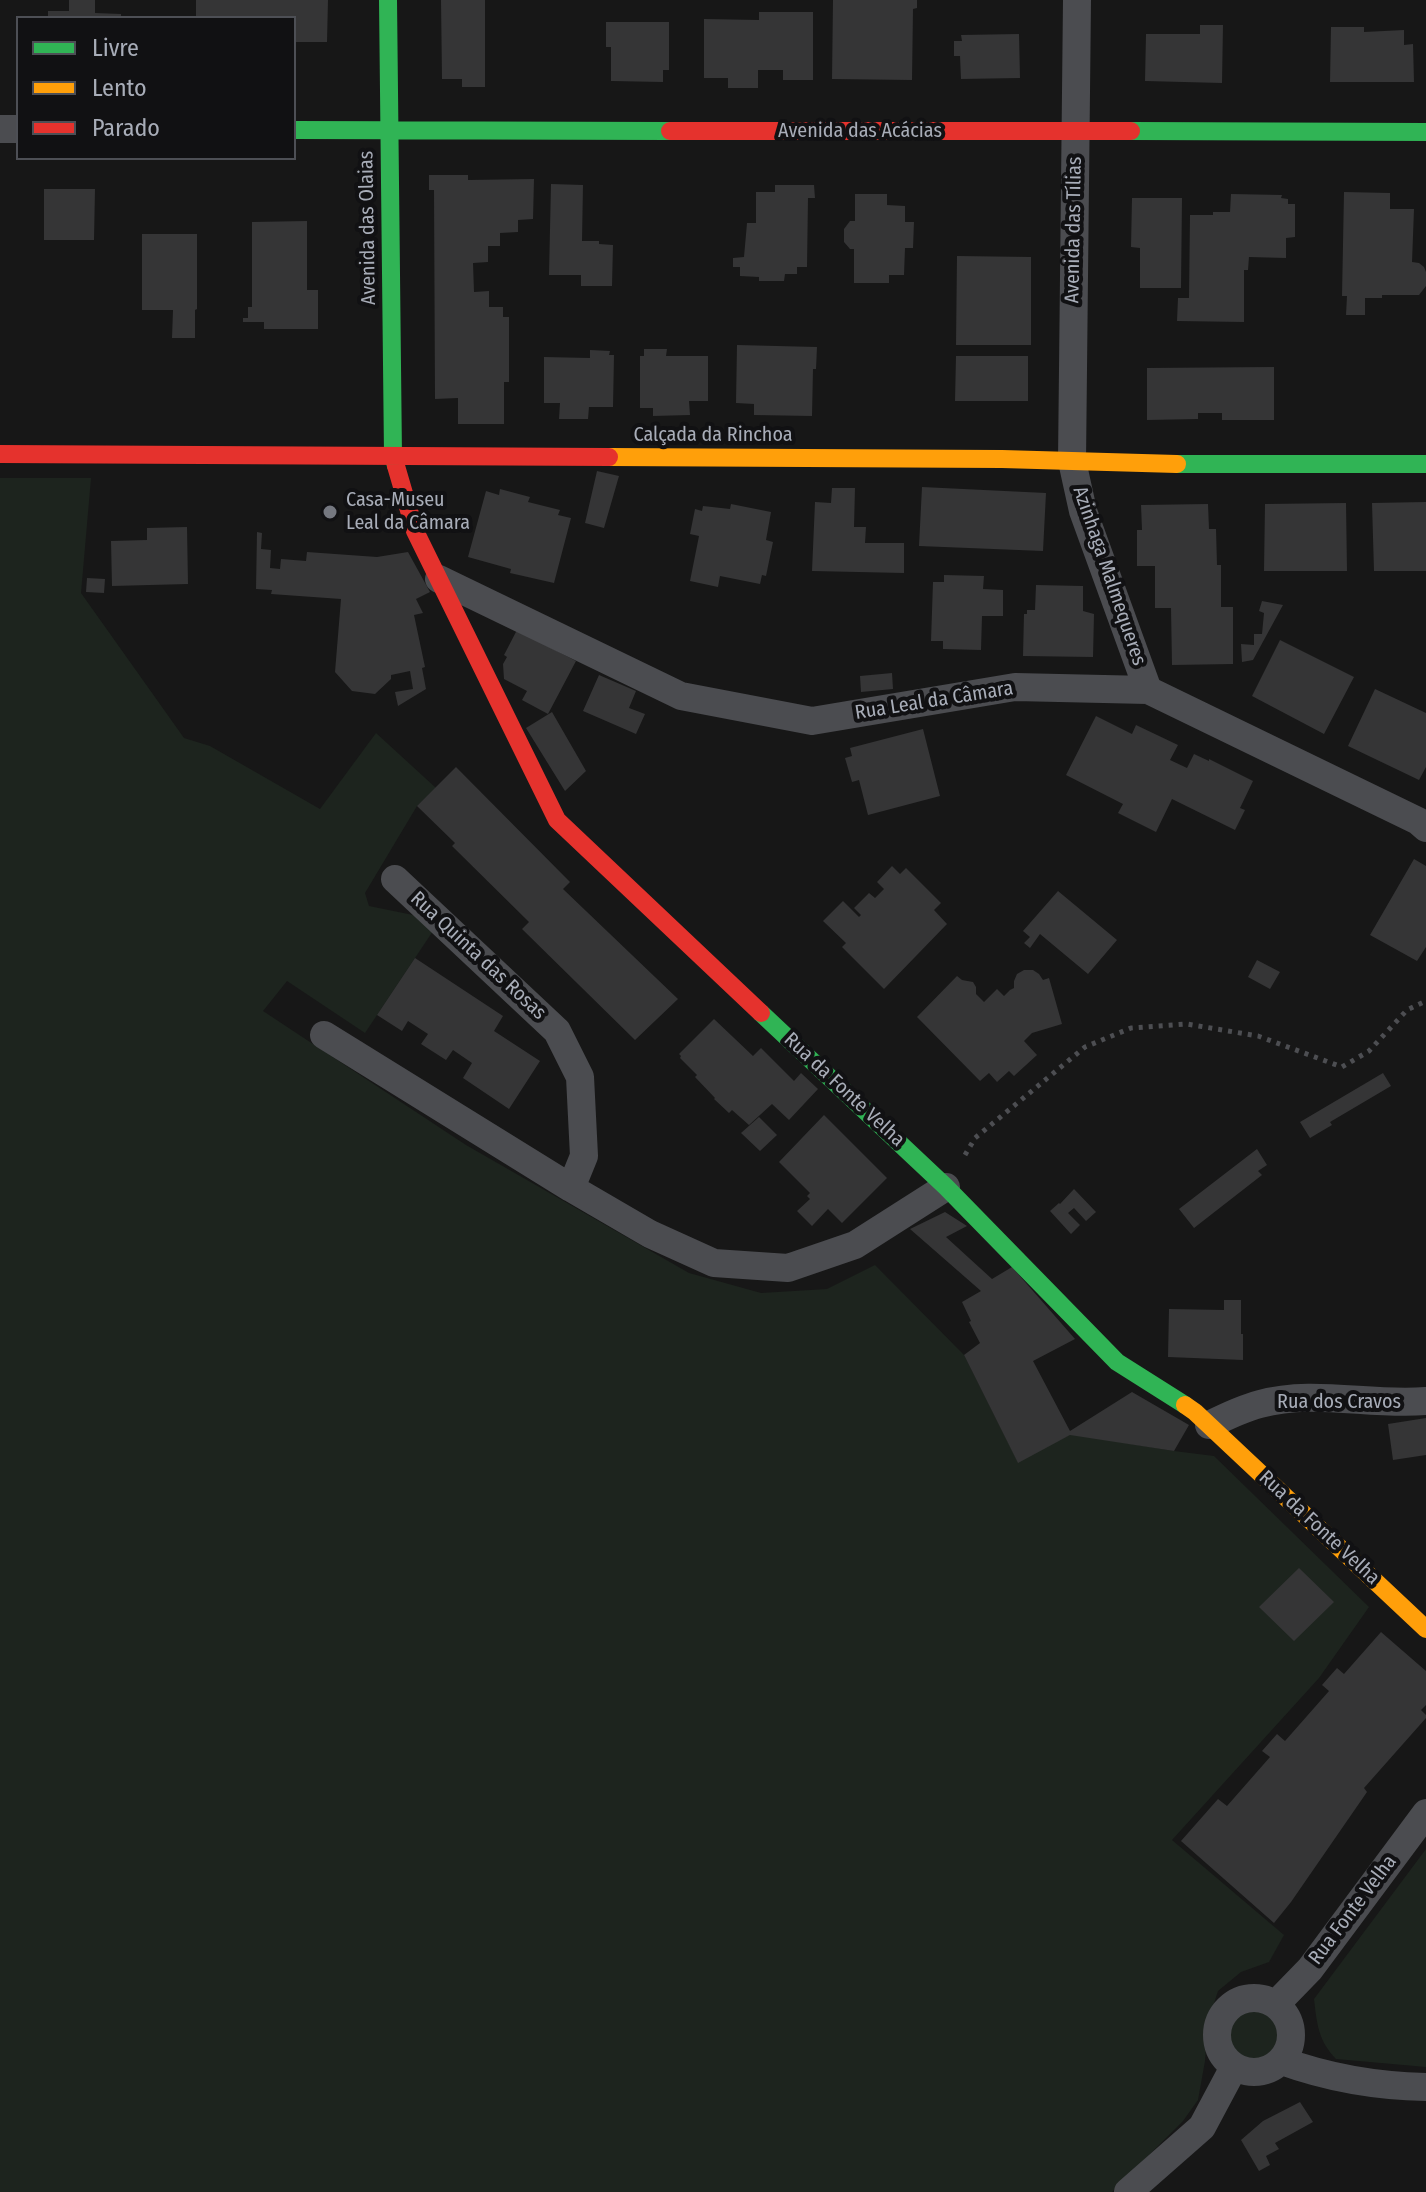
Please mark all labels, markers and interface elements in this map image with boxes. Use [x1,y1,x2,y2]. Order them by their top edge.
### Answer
legend [16,16,296,160]
text: Livre [92,34,139,62]
text: Lento [92,74,147,102]
text: Parado [92,114,160,142]
street label: Avenida das Acácias [778,119,942,143]
street label: Avenida das Olaias [355,151,381,305]
street label: Avenida das Tílias [1061,156,1087,304]
street label: Calçada da Rinchoa [633,423,793,447]
street label: Azinhaga Malmequeres [1067,483,1151,669]
place label: Casa-Museu Leal da Câmara [346,488,470,535]
marker: Casa-Museu Leal da Câmara [321,503,339,521]
street label: Rua Leal da Câmara [853,677,1015,725]
street label: Rua Quinta das Rosas [405,887,551,1025]
street label: Rua da Fonte Velha [779,1028,909,1152]
street label: Rua dos Cravos [1277,1390,1401,1414]
street label: Rua da Fonte Velha [1254,1466,1384,1590]
street label: Rua Fonte Velha [1304,1850,1402,1970]

